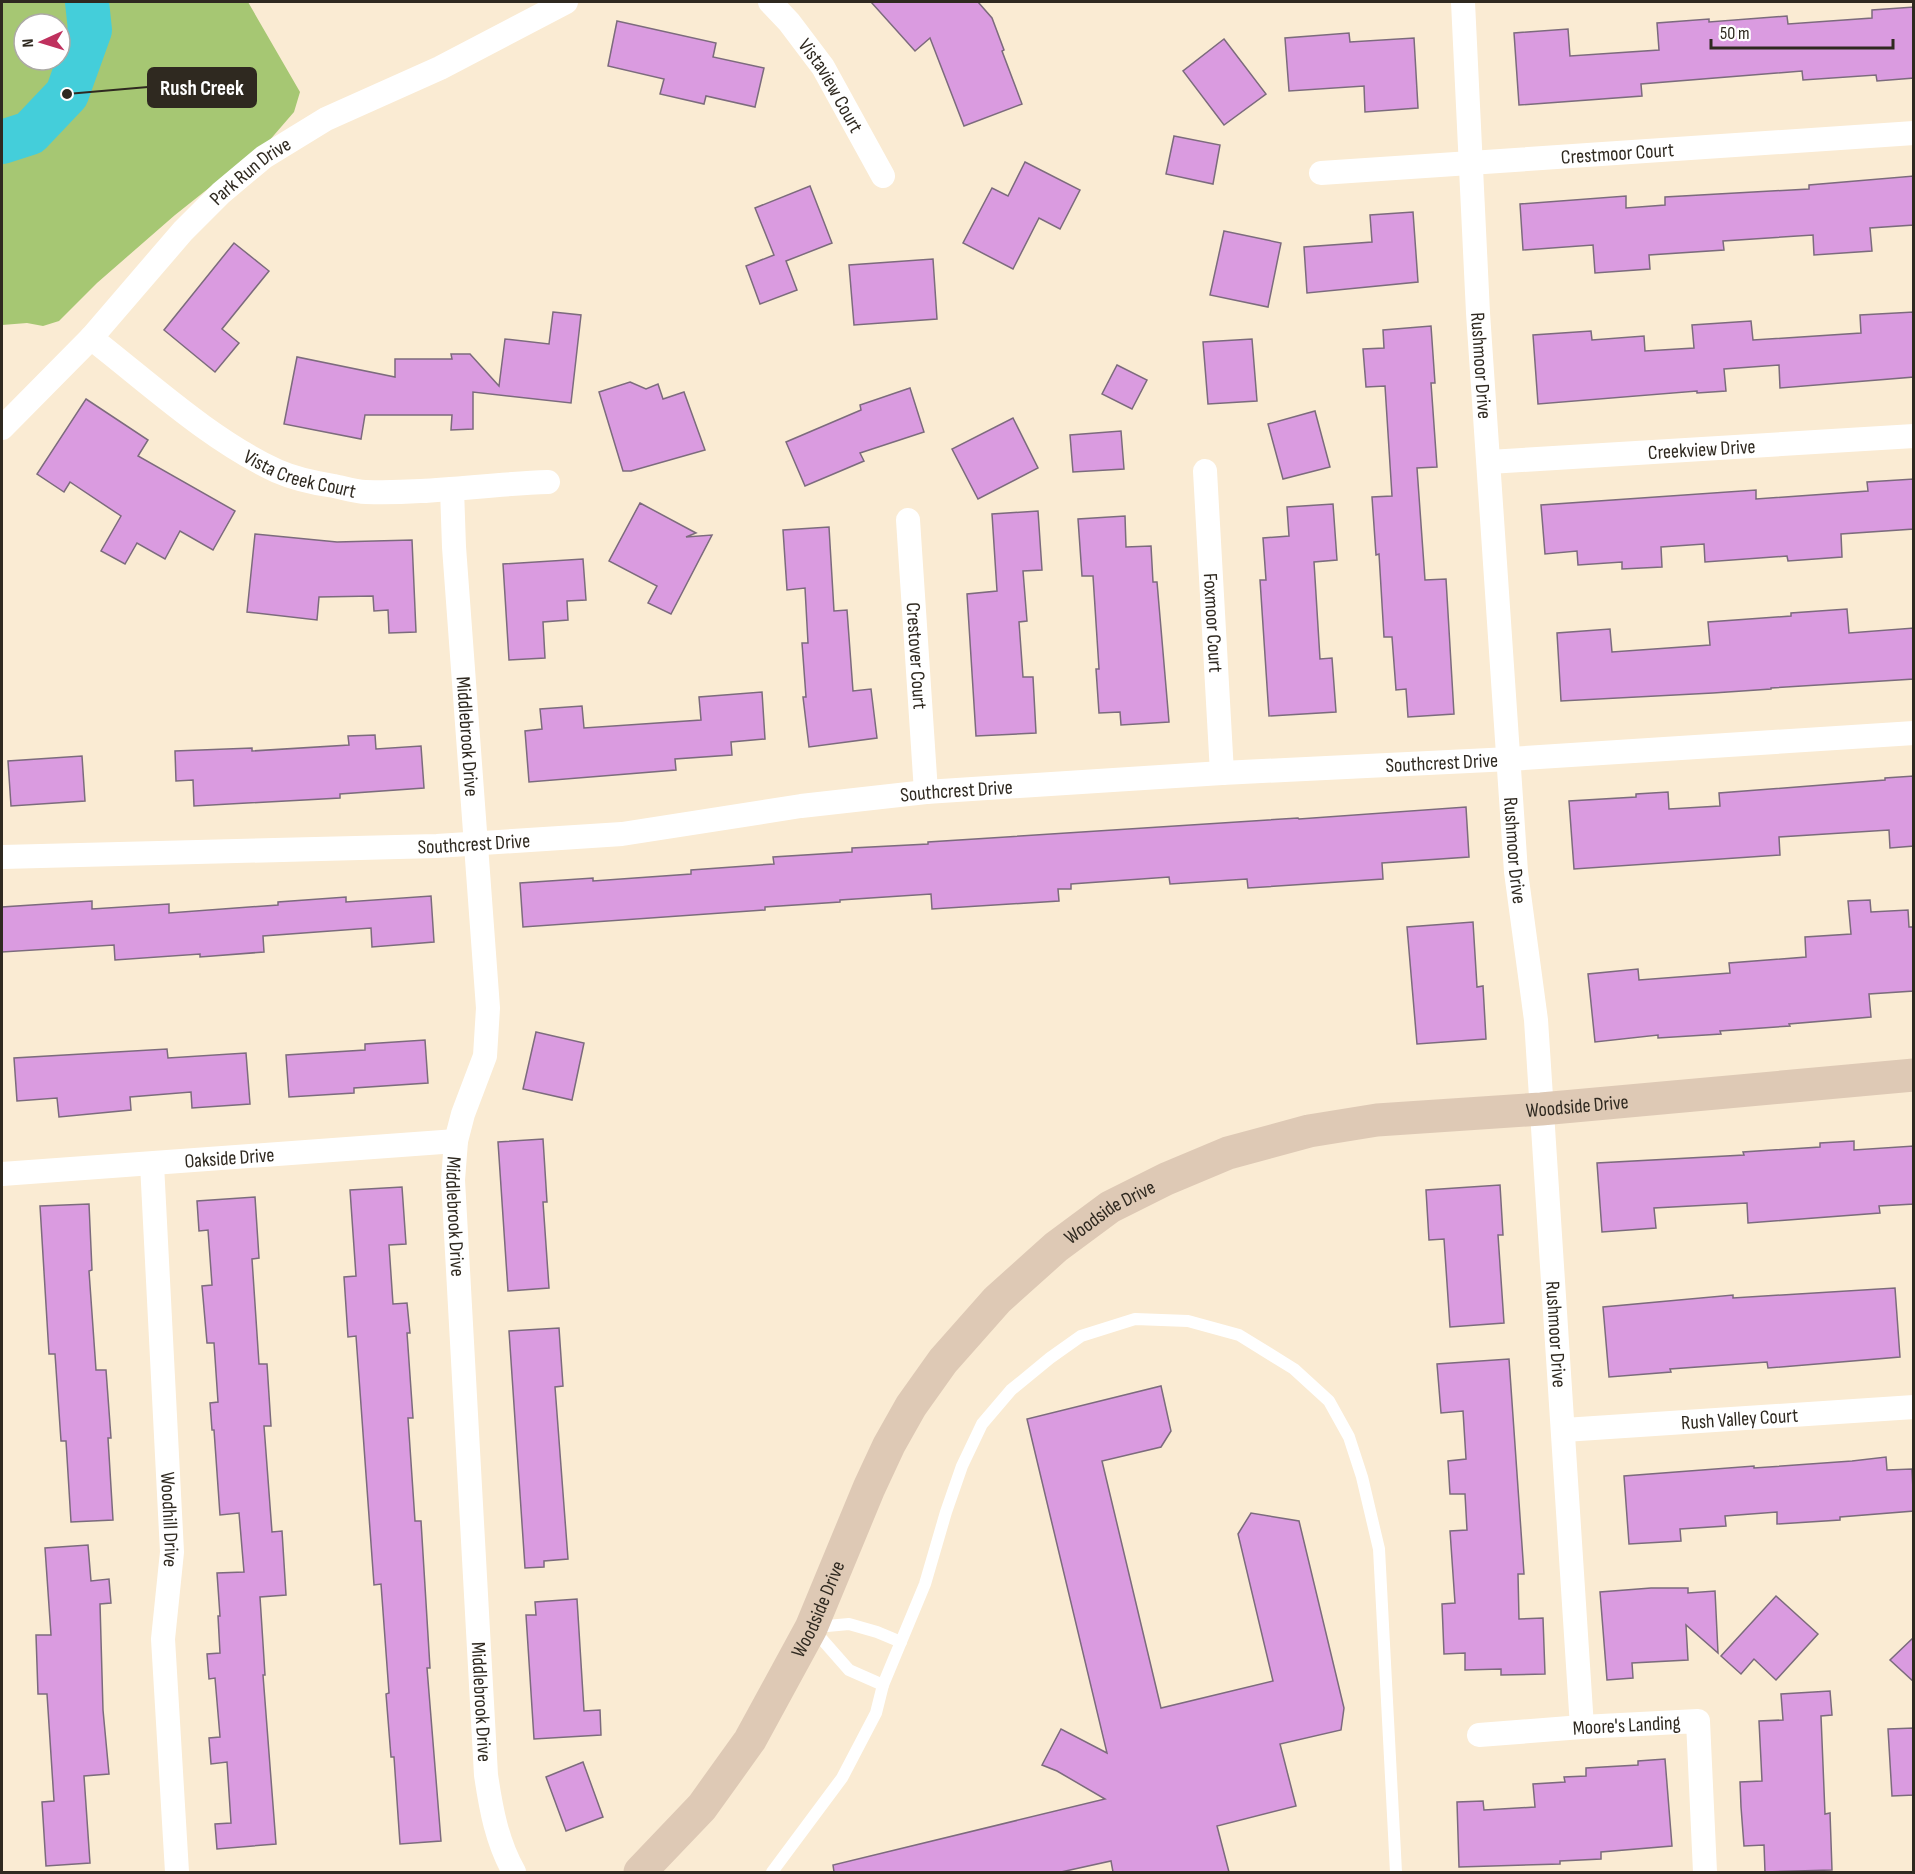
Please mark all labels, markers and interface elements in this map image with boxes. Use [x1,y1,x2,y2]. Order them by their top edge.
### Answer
north arrow [12,12,72,72]
scale bar [1711,12,1892,50]
text: 50 m [1720,23,1750,44]
street label: Vistaview Court [793,34,868,137]
text: N [19,38,38,48]
callout: Rush Creek [148,68,256,107]
text: Rush Creek [160,76,244,101]
street label: Park Run Drive [205,133,295,211]
street label: Crestmoor Court [1560,138,1675,170]
street label: Rushmoor Drive [1465,312,1496,420]
street label: Creekview Drive [1647,435,1756,465]
street label: Vista Creek Court [239,445,358,504]
street label: Foxmoor Court [1198,572,1227,673]
street label: Crestover Court [900,601,931,710]
street label: Middlebrook Drive [451,676,483,797]
street label: Southcrest Drive [1385,749,1499,778]
street label: Southcrest Drive [899,775,1014,808]
street label: Rushmoor Drive [1498,796,1531,905]
street label: Southcrest Drive [417,829,531,859]
street label: Woodside Drive [1525,1090,1630,1123]
street label: Oakside Drive [184,1143,275,1174]
street label: Middlebrook Drive [440,1156,469,1277]
street label: Woodside Drive [1060,1175,1160,1250]
street label: Rushmoor Drive [1540,1280,1571,1388]
street label: Rush Valley Court [1680,1404,1799,1435]
street label: Woodhill Drive [155,1471,183,1568]
street label: Woodside Drive [786,1557,850,1662]
street label: Middlebrook Drive [466,1641,496,1763]
street label: Moore's Landing [1572,1711,1681,1741]

